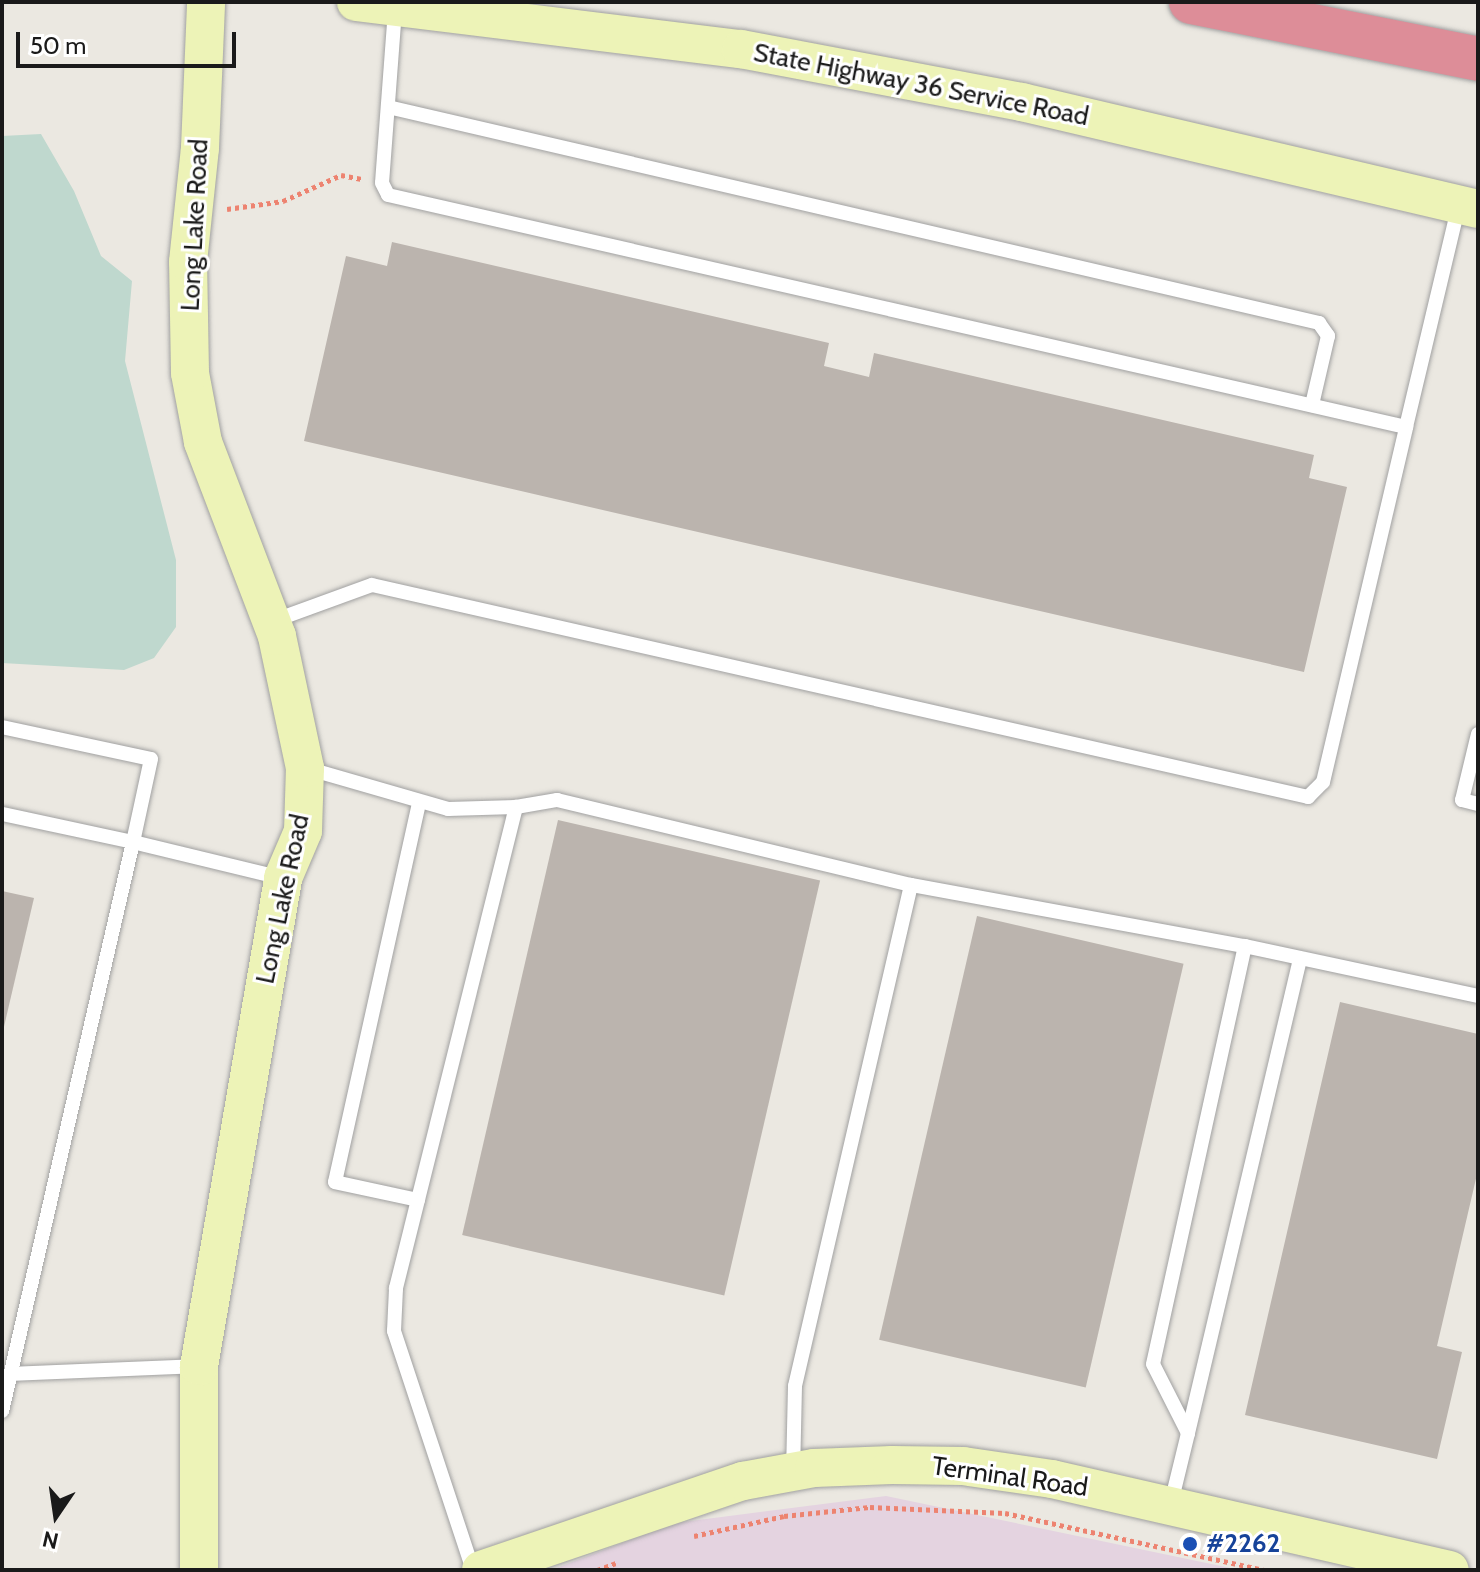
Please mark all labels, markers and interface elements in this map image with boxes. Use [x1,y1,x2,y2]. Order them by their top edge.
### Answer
scale bar [20,16,240,66]
text: 50 m [30,31,86,60]
street label: State Highway 36 Service Road [751,37,1091,133]
street label: Long Lake Road [175,138,215,312]
street label: Long Lake Road [250,811,316,987]
street label: Terminal Road [930,1451,1090,1503]
north arrow [16,1476,96,1556]
text: N [40,1525,61,1555]
place label: #2262 [1206,1528,1280,1560]
marker: #2262 [1181,1535,1199,1553]

